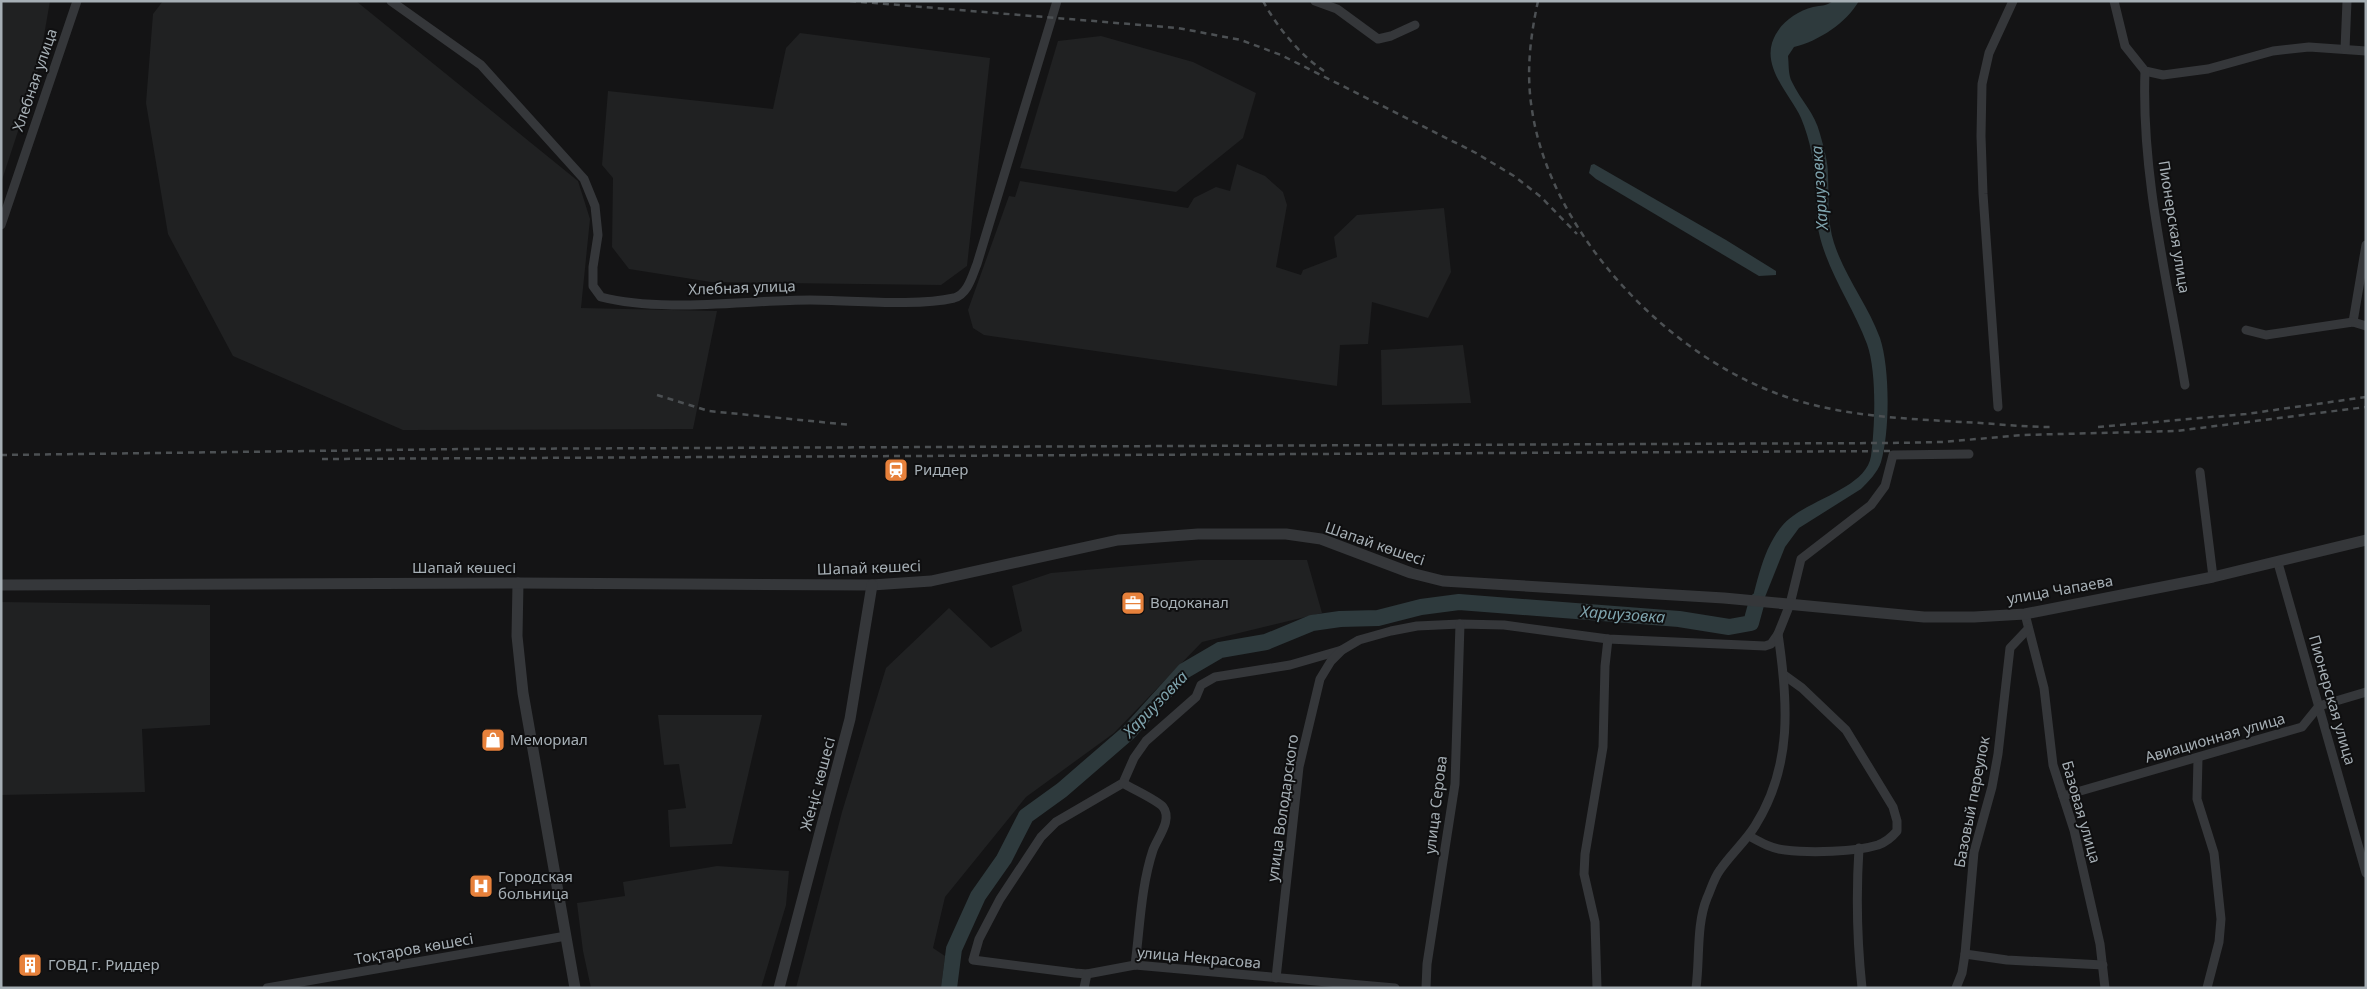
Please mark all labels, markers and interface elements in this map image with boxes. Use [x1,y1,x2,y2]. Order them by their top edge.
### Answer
street label: Хлебная улица [7,26,61,134]
water label: Хариузовка [1805,145,1833,232]
street label: Пионерская улица [2155,159,2195,295]
street label: Хлебная улица [688,275,796,299]
station icon: Риддер [883,457,909,483]
place label: Риддер [914,459,968,479]
street label: Шапай көшесі [1323,517,1428,569]
street label: Шапай көшесі [817,555,921,579]
street label: Шапай көшесі [412,557,516,577]
street label: улица Чапаева [2005,570,2114,608]
office icon: Водоканал [1120,590,1146,616]
place label: Водоканал [1150,592,1229,612]
water label: Хариузовка [1579,600,1666,628]
street label: Пионерская улица [2305,632,2361,767]
water label: Хариузовка [1117,666,1192,743]
street label: Авиационная улица [2142,707,2287,767]
shop icon: Мемориал [480,727,506,753]
place label: Мемориал [510,729,588,749]
street label: улица Володарского [1262,733,1302,883]
street label: Базовый переулок [1948,734,1994,869]
street label: Жеңіс көшесі [795,735,839,833]
street label: улица Серова [1419,754,1451,855]
street label: Базовая улица [2058,758,2106,865]
place label: Городская больница [498,866,573,903]
hospital icon: Городская больница [468,873,494,899]
street label: Тоқтаров көшесі [353,928,475,968]
street label: улица Некрасова [1136,942,1262,972]
building icon: ГОВД г. Риддер [17,952,43,978]
place label: ГОВД г. Риддер [48,954,160,974]

